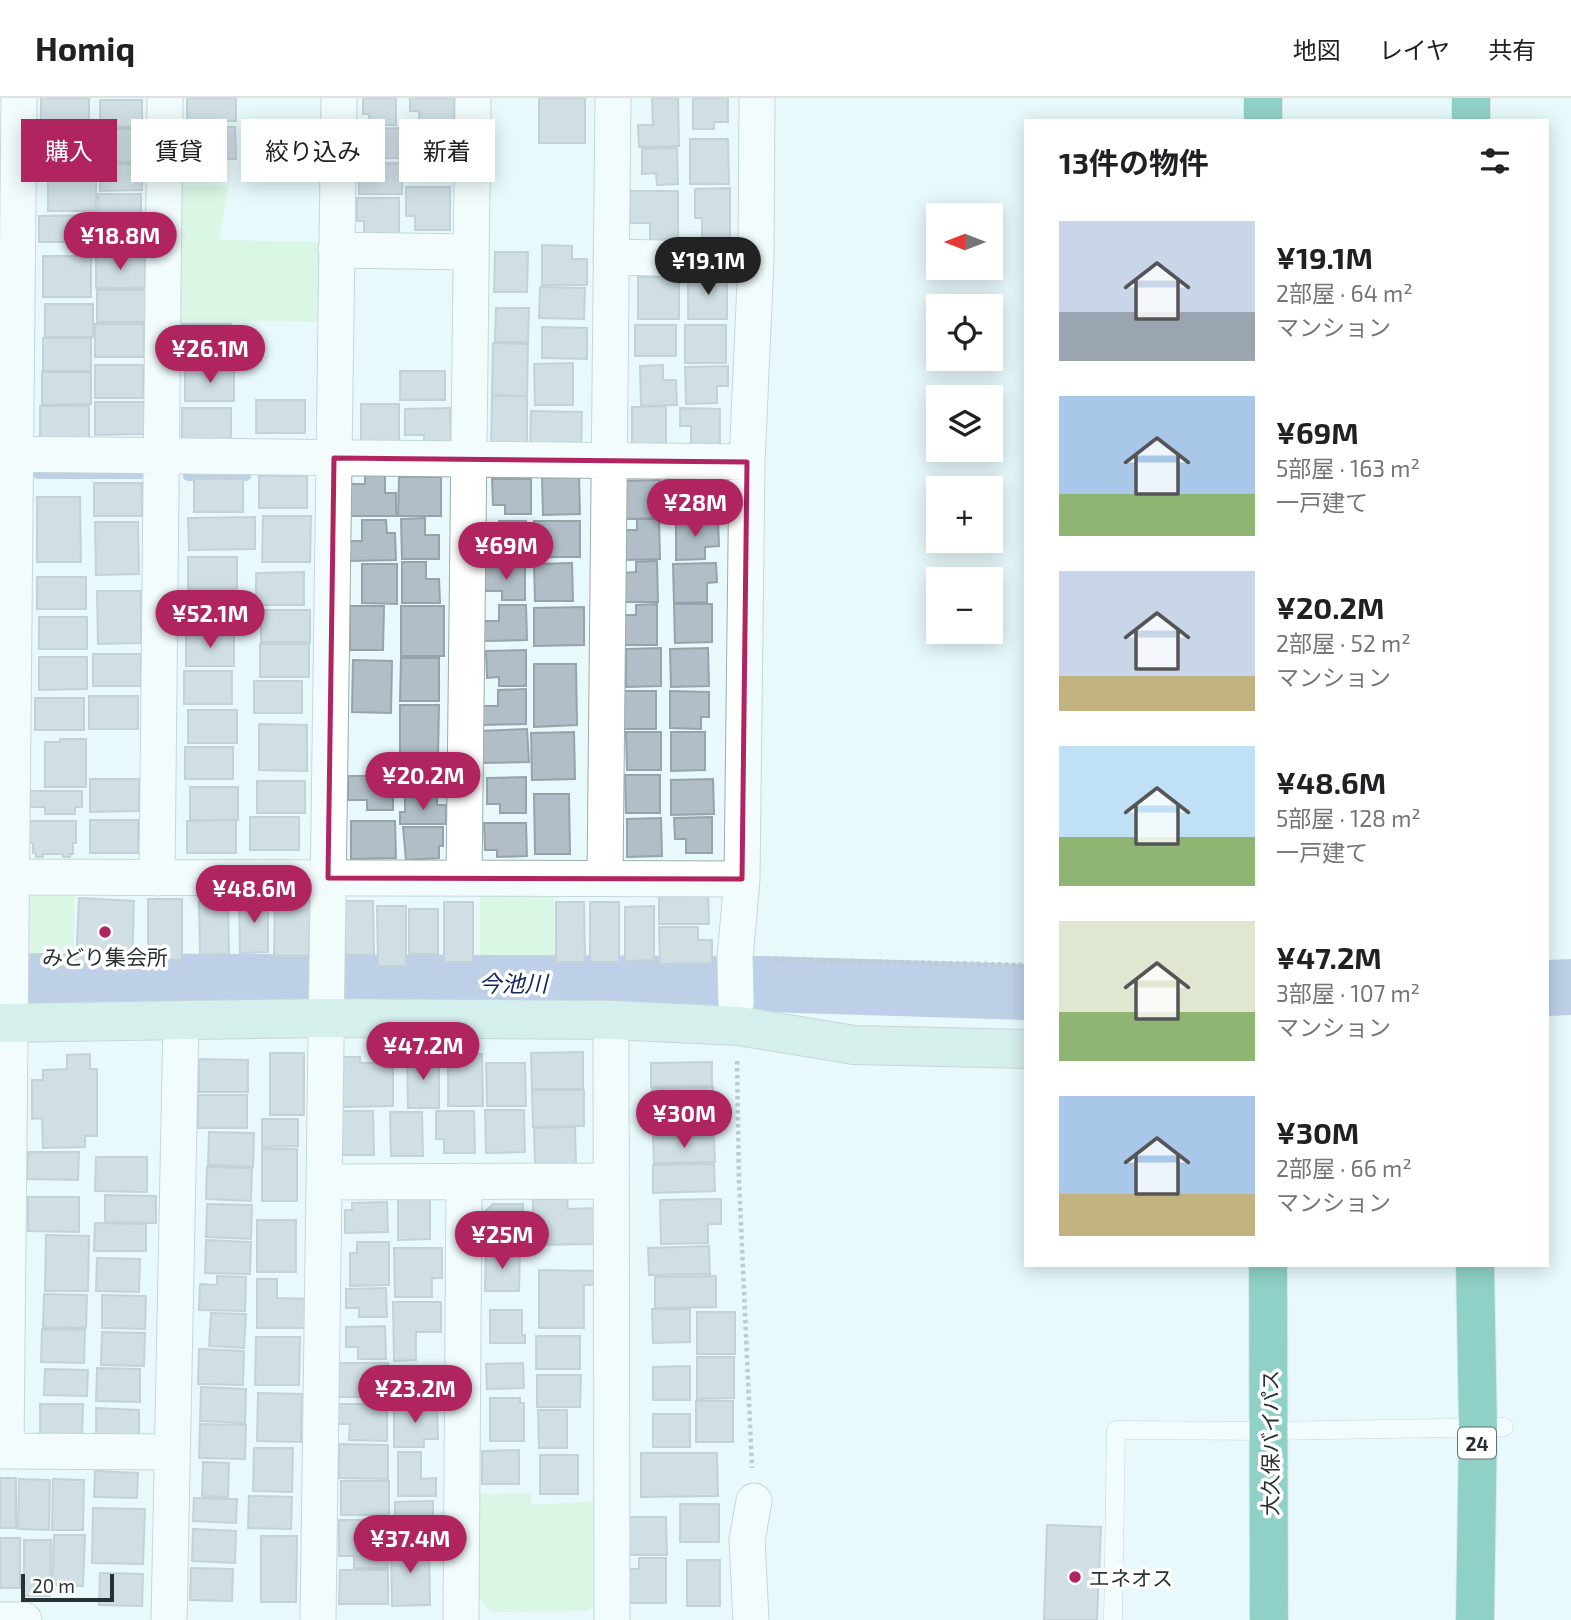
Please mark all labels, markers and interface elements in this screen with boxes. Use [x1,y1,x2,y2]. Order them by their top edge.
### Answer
text: Homiq [35,28,135,68]
text: 地図 [1293,35,1341,64]
text: レイヤ [1379,35,1450,64]
text: 共有 [1488,35,1536,64]
chip: 購入 [21,119,117,182]
chip: 賃貸 [131,119,227,182]
chip: 絞り込み [241,119,385,182]
chip: 新着 [399,119,495,182]
icon: filters [1476,142,1514,180]
text: 13件の物件 [1059,144,1209,180]
north arrow [926,203,1003,280]
map controls [926,203,1003,644]
pin: ¥18.8M [63,212,177,272]
text: ¥18.8M [80,221,160,249]
pin: ¥19.1M [651,238,765,297]
text: ¥19.1M [1276,239,1373,275]
text: ¥19.1M [671,246,745,274]
icon: home [1115,249,1199,333]
text: 2部屋 · 64 m² [1276,279,1413,307]
button: locate [926,294,1003,371]
text: マンション [1276,313,1391,341]
pin: ¥26.1M [153,326,267,385]
text: ¥26.1M [171,334,249,362]
button: layers [926,385,1003,462]
text: ¥69M [1276,414,1359,450]
icon: home [1115,424,1199,508]
text: 5部屋 · 163 m² [1276,454,1420,482]
button: + [926,476,1003,553]
pin: ¥28M [654,480,736,539]
text: ¥28M [663,488,727,516]
text: 一戸建て [1276,488,1368,516]
pin: ¥69M [465,522,547,582]
text: ¥69M [474,531,538,559]
button: − [926,567,1003,644]
text: ¥20.2M [1276,589,1384,625]
pin: ¥52.1M [153,590,267,650]
text: ¥52.1M [172,599,248,627]
icon: home [1115,599,1199,683]
text: 2部屋 · 52 m² [1276,629,1411,657]
text: マンション [1276,663,1391,691]
pin: ¥20.2M [366,752,480,812]
text: ¥20.2M [381,761,465,789]
text: ¥48.6M [1276,764,1386,800]
icon: home [1115,774,1199,858]
text: 5部屋 · 128 m² [1276,804,1421,832]
text: 一戸建て [1276,838,1368,866]
pin: ¥48.6M [197,866,311,925]
text: ¥48.6M [212,874,296,902]
marker: みどり集会所 [97,924,113,940]
text: ¥47.2M [1276,939,1382,975]
place label: みどり集会所 [42,944,168,969]
icon: home [1115,949,1199,1033]
water label: 今池川 [479,969,551,997]
text: 3部屋 · 107 m² [1276,979,1420,1007]
text: マンション [1276,1013,1391,1041]
pin: ¥47.2M [366,1023,480,1082]
text: ¥47.2M [382,1031,464,1059]
pin: ¥30M [643,1090,725,1150]
text: ¥30M [652,1099,716,1127]
text: ¥30M [1276,1114,1359,1150]
icon: home [1115,1124,1199,1208]
text: 2部屋 · 66 m² [1276,1154,1412,1182]
text: マンション [1276,1188,1391,1216]
pin: ¥25M [461,1212,543,1271]
text: ¥25M [471,1220,533,1248]
pin: ¥23.2M [358,1366,472,1425]
street label: 大久保バイパス [1257,1370,1282,1516]
text: ¥23.2M [374,1374,456,1402]
road number: 24 [1458,1428,1496,1458]
pin: ¥37.4M [353,1516,467,1575]
text: ¥37.4M [370,1524,450,1552]
place label: エネオス [1089,1565,1173,1590]
marker: エネオス [1067,1569,1083,1585]
scale bar [21,1571,114,1603]
text: 20 m [32,1574,75,1597]

